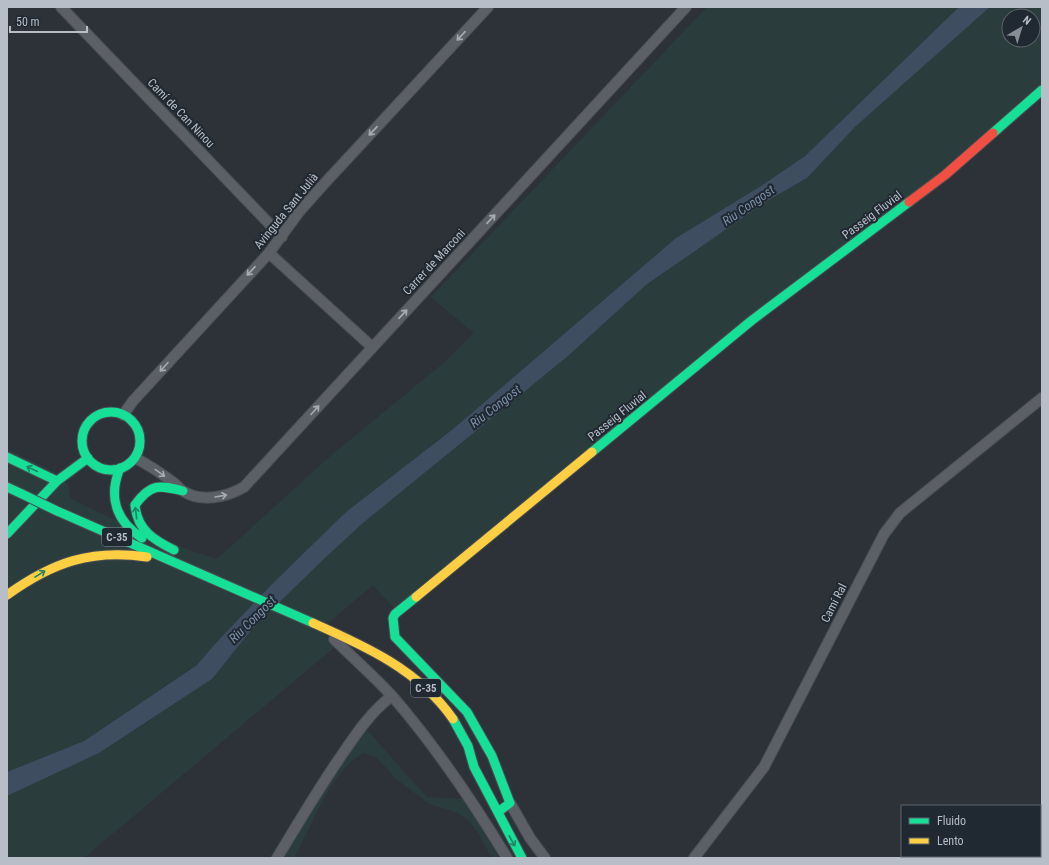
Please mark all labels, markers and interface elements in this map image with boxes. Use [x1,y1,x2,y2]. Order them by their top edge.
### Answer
scale bar [10,8,87,34]
north arrow [1001,8,1041,48]
text: N [1020,13,1034,28]
text: 50 m [16,15,40,29]
one-way arrow [457,30,466,41]
street label: Camí de Can Ninou [145,76,218,151]
one-way arrow [368,126,378,136]
street label: Avinguda Sant Julià [251,170,321,252]
water label: Riu Congost [719,182,777,229]
street label: Passeig Fluvial [839,188,905,242]
one-way arrow [486,214,496,224]
street label: Carrer de Marconi [400,226,468,298]
one-way arrow [247,266,256,277]
one-way arrow [398,309,407,320]
one-way arrow [159,362,168,372]
water label: Riu Congost [467,382,524,431]
street label: Passeig Fluvial [585,388,649,444]
one-way arrow [310,405,319,415]
one-way arrow [27,465,39,472]
one-way arrow [154,469,165,477]
one-way arrow [214,492,227,500]
one-way arrow [132,507,140,520]
road number: C-35 [102,528,132,546]
one-way arrow [34,570,45,578]
street label: Camí Ral [818,581,850,625]
water label: Riu Congost [226,593,279,646]
road number: C-35 [411,679,441,697]
legend [901,805,1041,857]
text: Fluido [937,814,966,828]
one-way arrow [508,834,516,846]
text: Lento [937,834,964,848]

